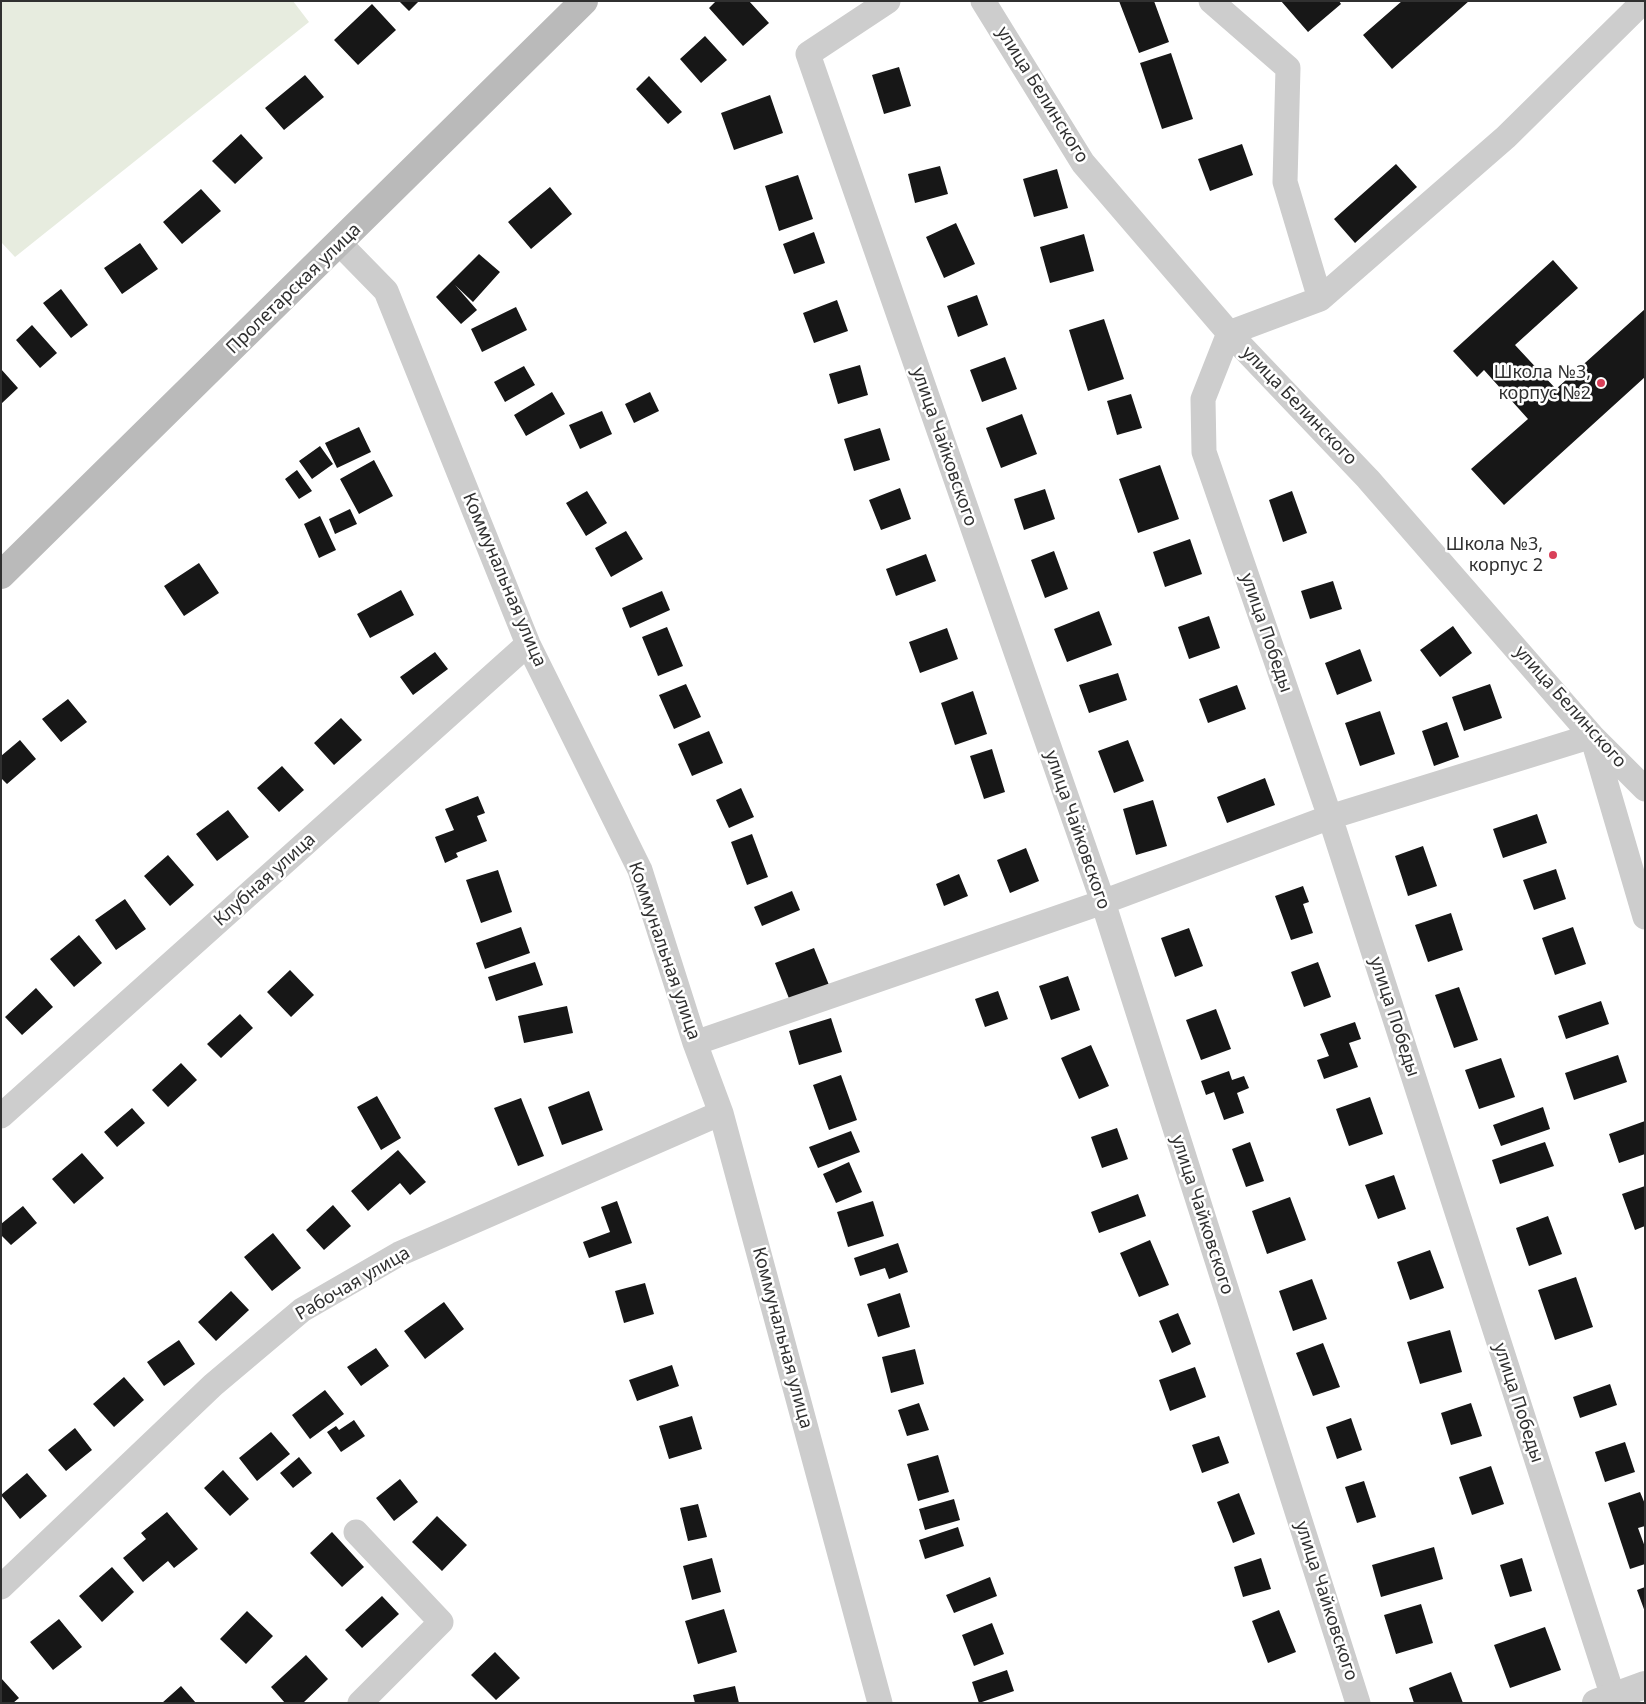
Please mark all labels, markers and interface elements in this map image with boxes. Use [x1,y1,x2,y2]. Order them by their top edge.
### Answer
street label: улица Белинского [991,23,1093,167]
street label: Пролетарская улица [222,219,366,359]
street label: улица Белинского [1237,342,1361,470]
place label: Школа №3, корпус №2 [1494,362,1591,404]
street label: улица Чайковского [907,365,981,529]
marker: Школа №3, корпус №2 [1595,377,1607,389]
street label: Коммунальная улица [458,490,550,670]
place label: Школа №3, корпус 2 [1446,534,1543,576]
marker: Школа №3, корпус 2 [1547,549,1559,561]
street label: улица Победы [1235,571,1297,695]
street label: улица Белинского [1510,642,1630,772]
street label: улица Чайковского [1040,748,1114,912]
street label: Клубная улица [210,829,320,931]
street label: Коммунальная улица [623,859,705,1043]
street label: улица Победы [1364,954,1424,1080]
street label: улица Чайковского [1166,1133,1238,1297]
street label: Рабочая улица [292,1243,414,1325]
street label: Коммунальная улица [747,1245,817,1431]
street label: улица Победы [1488,1340,1548,1466]
street label: улица Чайковского [1290,1519,1362,1683]

